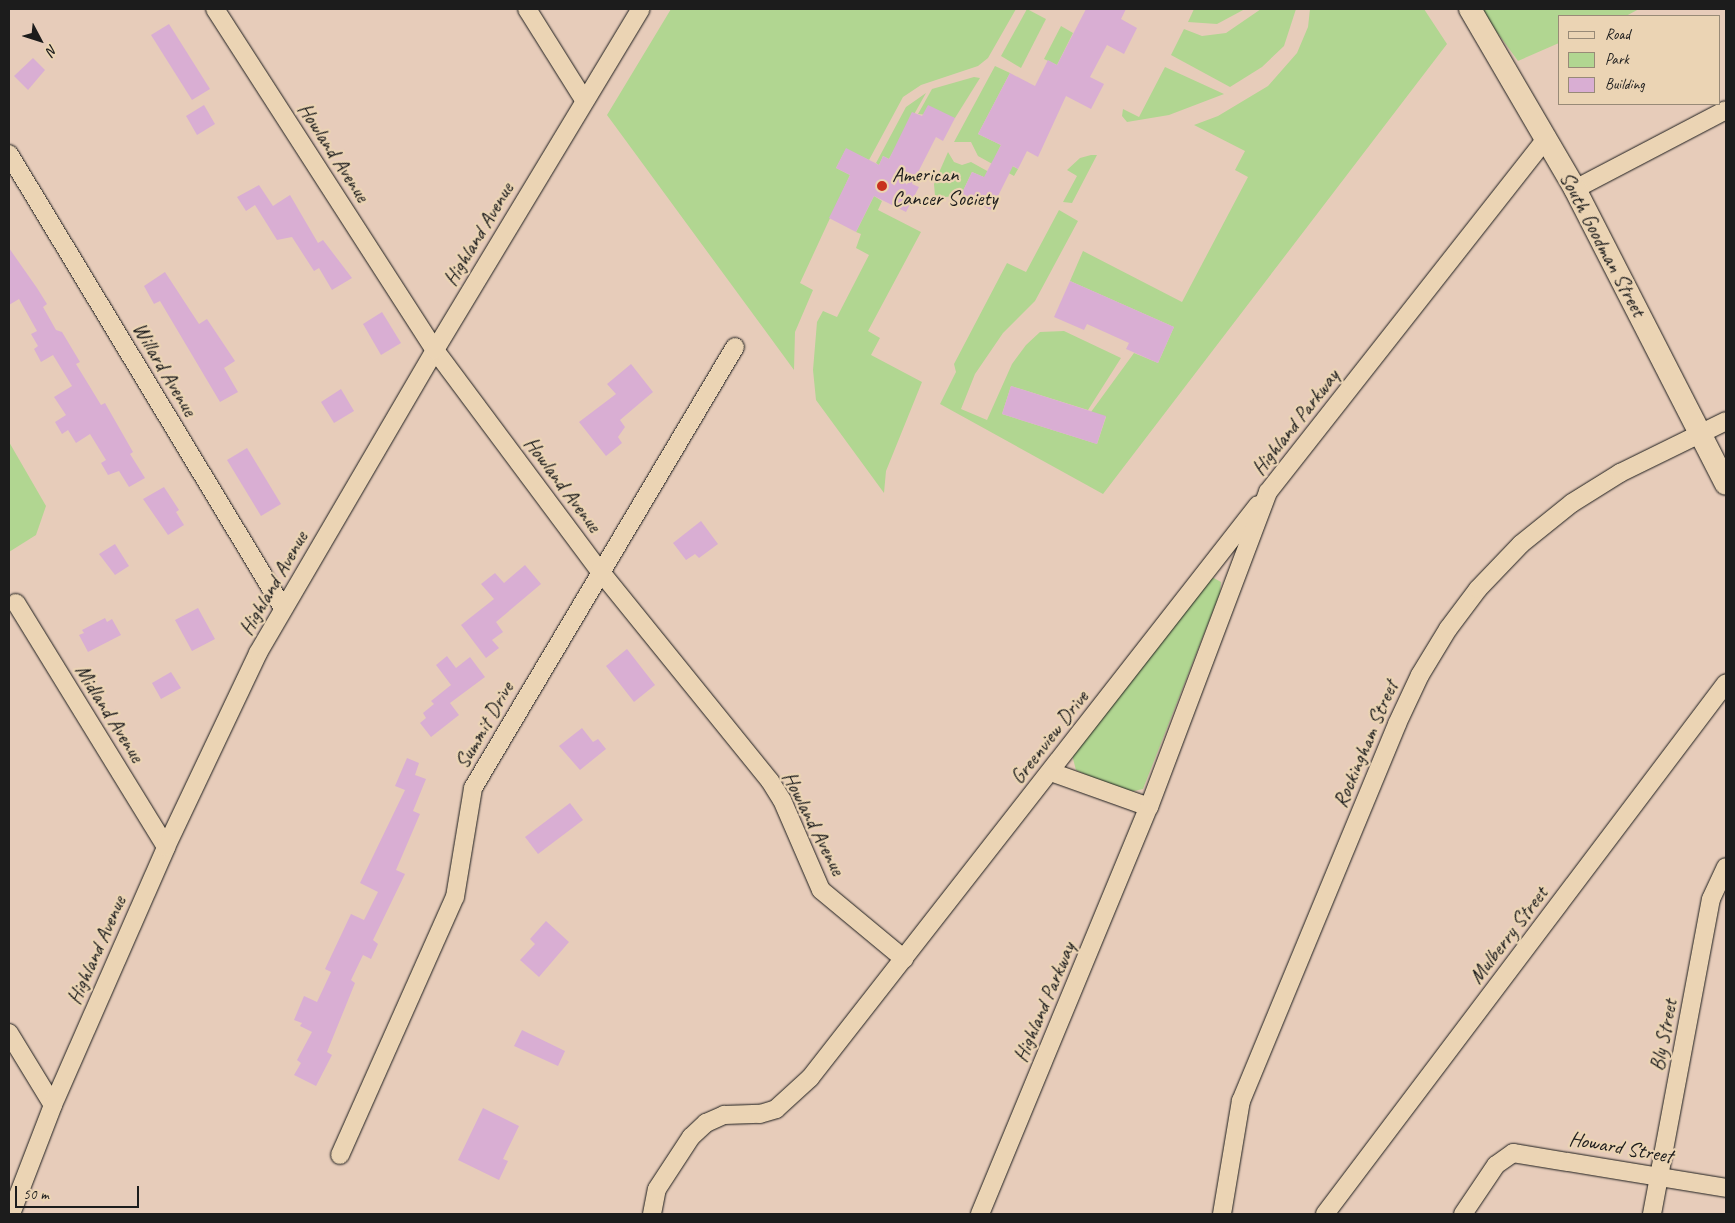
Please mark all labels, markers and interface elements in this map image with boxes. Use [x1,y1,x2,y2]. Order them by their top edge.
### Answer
north arrow [15,15,65,65]
legend [1558,15,1720,105]
text: Road [1605,25,1630,44]
text: N [43,41,61,59]
text: Park [1605,50,1629,69]
text: Building [1605,75,1644,94]
street label: Howland Avenue [293,98,375,206]
place label: American Cancer Society [892,161,997,211]
street label: South Goodman Street [1554,167,1652,321]
street label: Highland Avenue [437,178,519,290]
marker: American Cancer Society [876,180,888,192]
street label: Willard Avenue [127,318,203,420]
street label: Highland Parkway [1246,364,1344,480]
street label: Howland Avenue [519,431,607,537]
street label: Highland Avenue [233,526,313,640]
street label: Midland Avenue [70,659,150,767]
street label: Summit Drive [449,677,519,773]
street label: Rockingham Street [1327,677,1403,811]
street label: Greenview Drive [1005,685,1093,789]
street label: Howland Avenue [777,767,851,879]
street label: Mulberry Street [1463,881,1553,989]
street label: Highland Avenue [61,892,131,1008]
street label: Highland Parkway [1008,938,1080,1066]
street label: Bly Street [1644,997,1682,1073]
street label: Howard Street [1567,1125,1675,1169]
scale bar [18,1176,141,1208]
text: 50 m [23,1185,49,1204]

